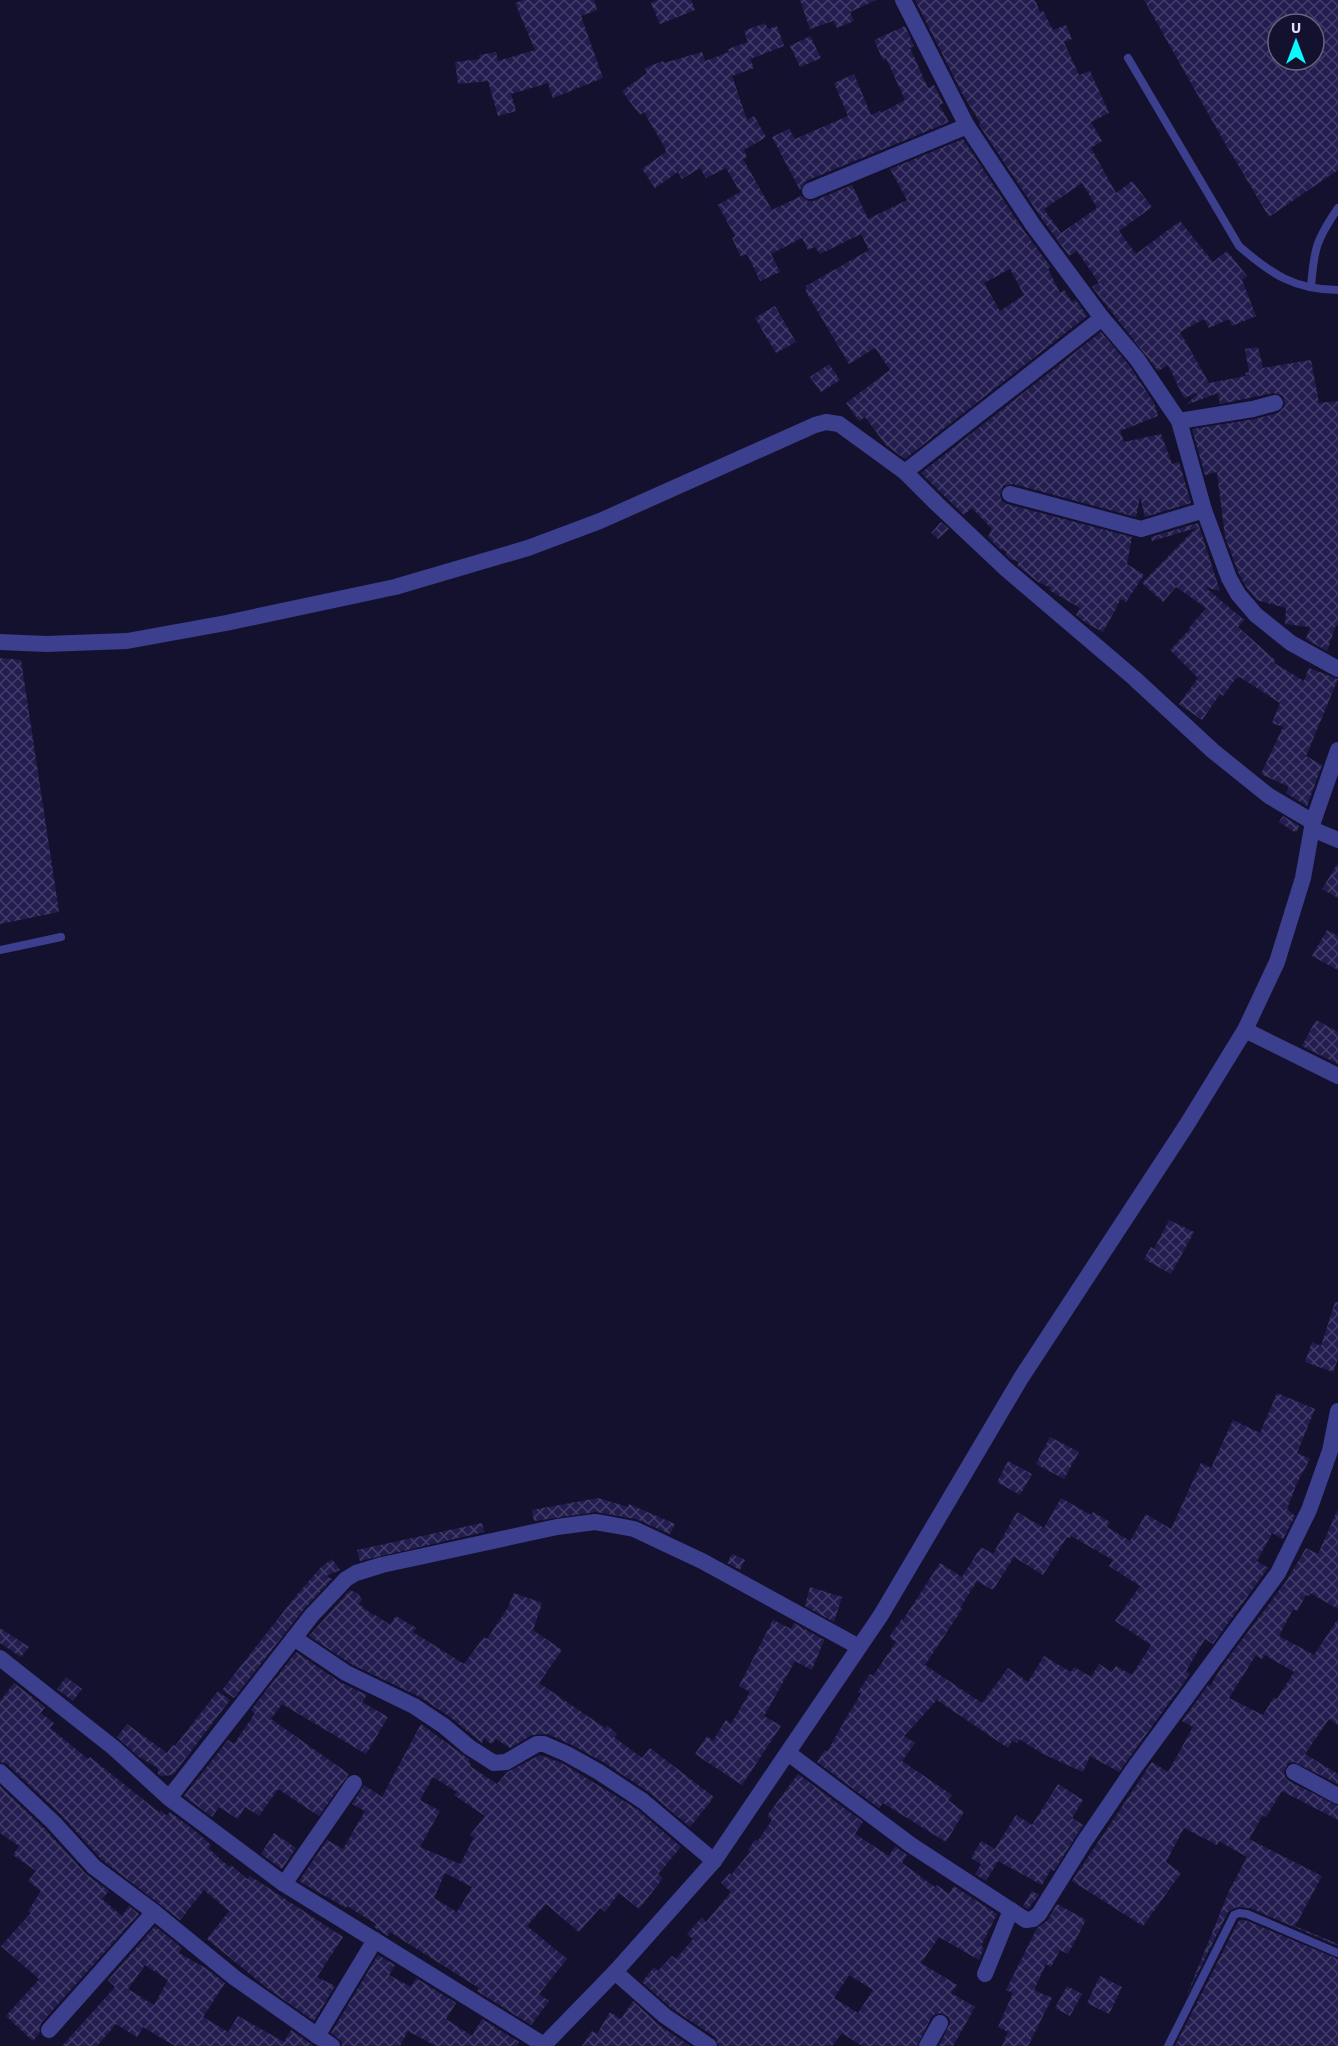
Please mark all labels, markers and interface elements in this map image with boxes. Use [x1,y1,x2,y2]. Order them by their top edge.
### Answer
north arrow [1266,12,1326,72]
text: U [1291,17,1301,39]

